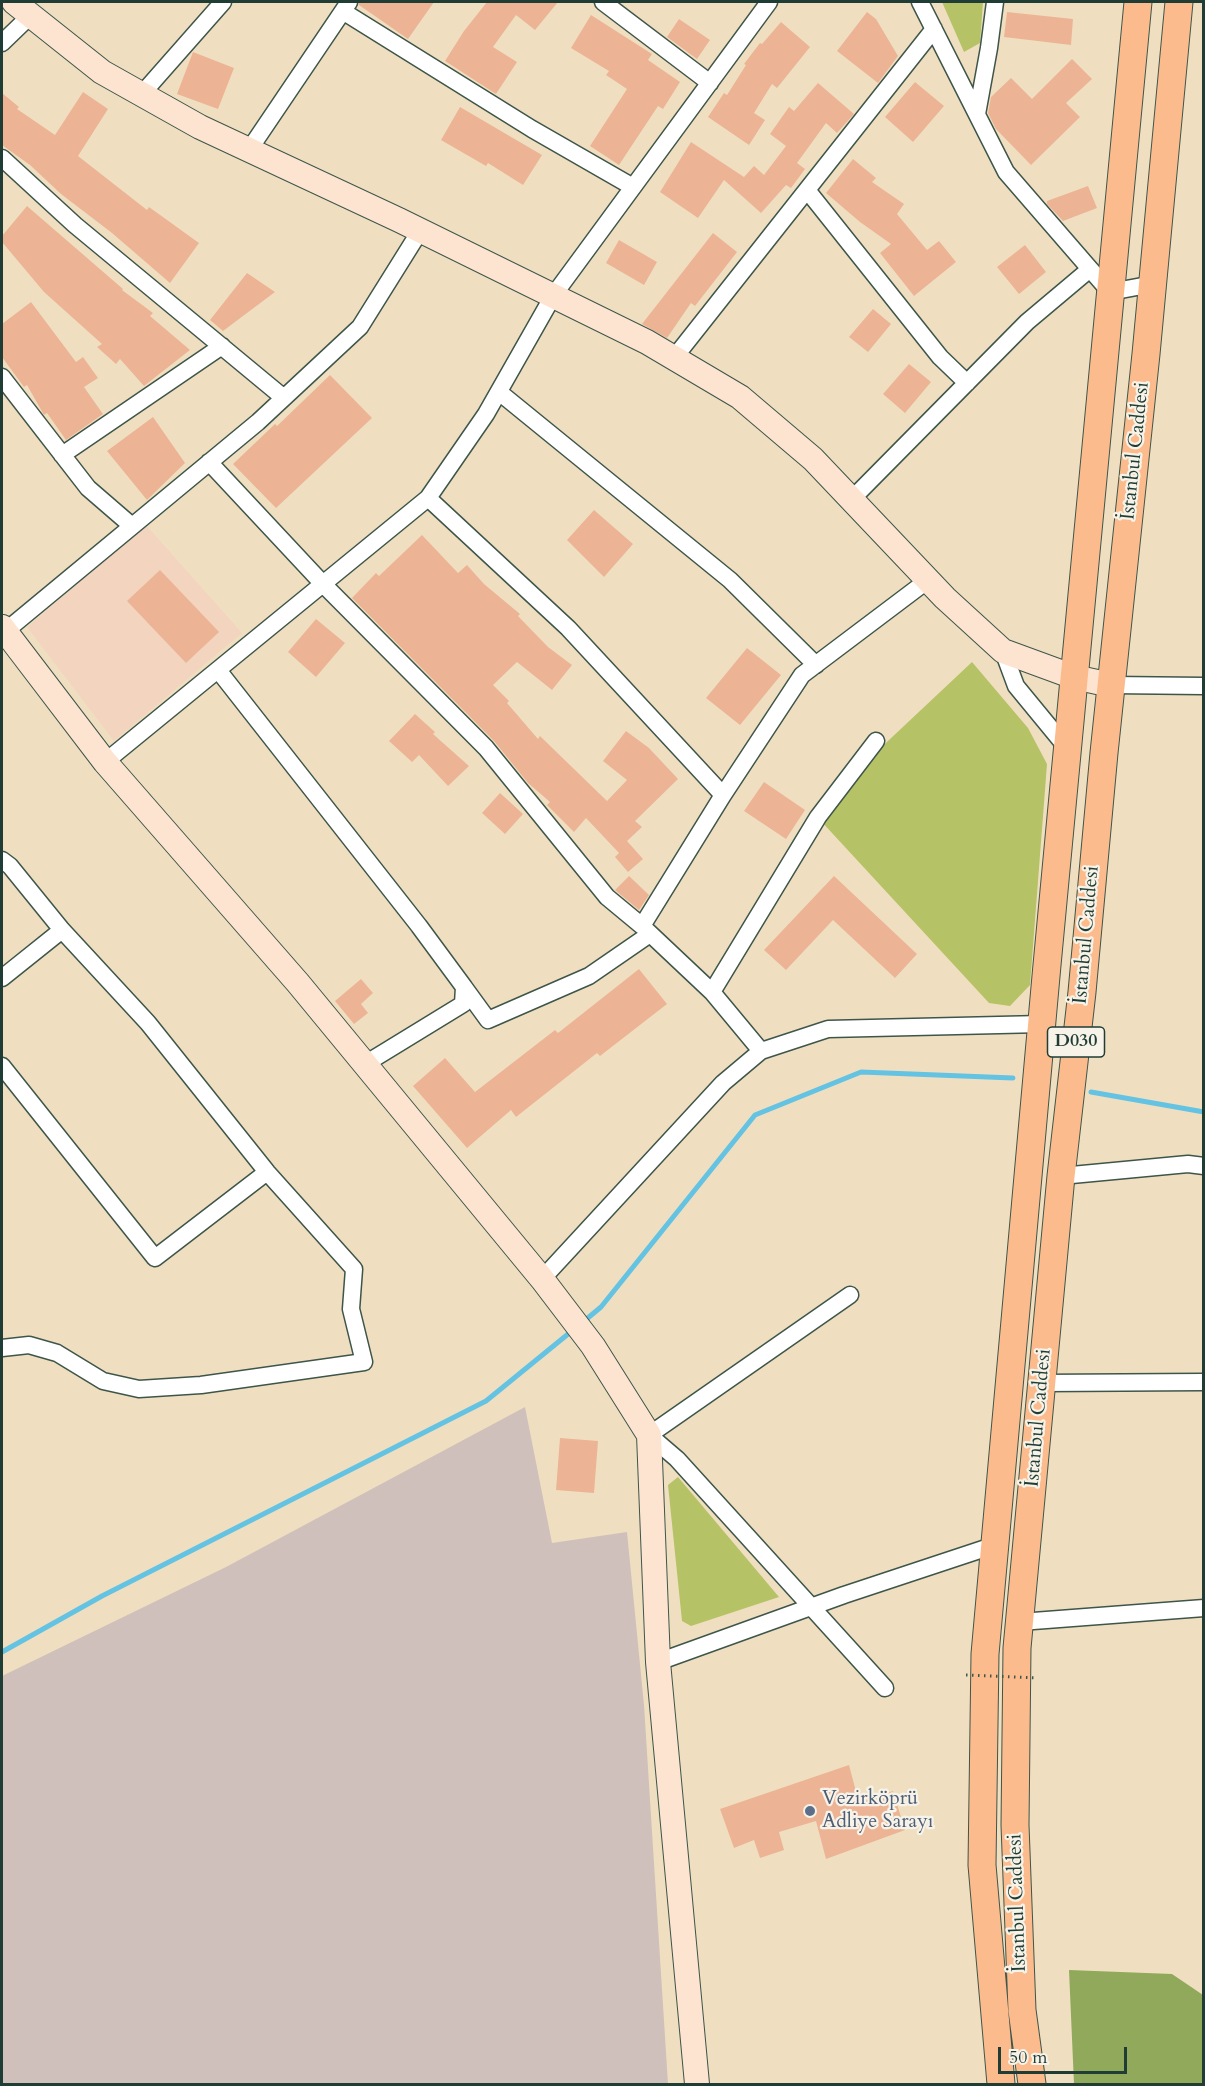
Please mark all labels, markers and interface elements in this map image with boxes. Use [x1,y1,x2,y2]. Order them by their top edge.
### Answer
street label: İstanbul Caddesi [1117,381,1155,521]
street label: İstanbul Caddesi [1069,865,1105,1005]
road number: D030 [1048,1027,1104,1057]
street label: İstanbul Caddesi [1021,1348,1057,1488]
place label: Vezirköprü Adliye Sarayı [822,1787,933,1834]
marker: Vezirköprü Adliye Sarayı [803,1804,817,1818]
street label: İstanbul Caddesi [1004,1833,1032,1973]
scale bar [1001,2035,1130,2073]
text: 50 m [1009,2045,1048,2070]

